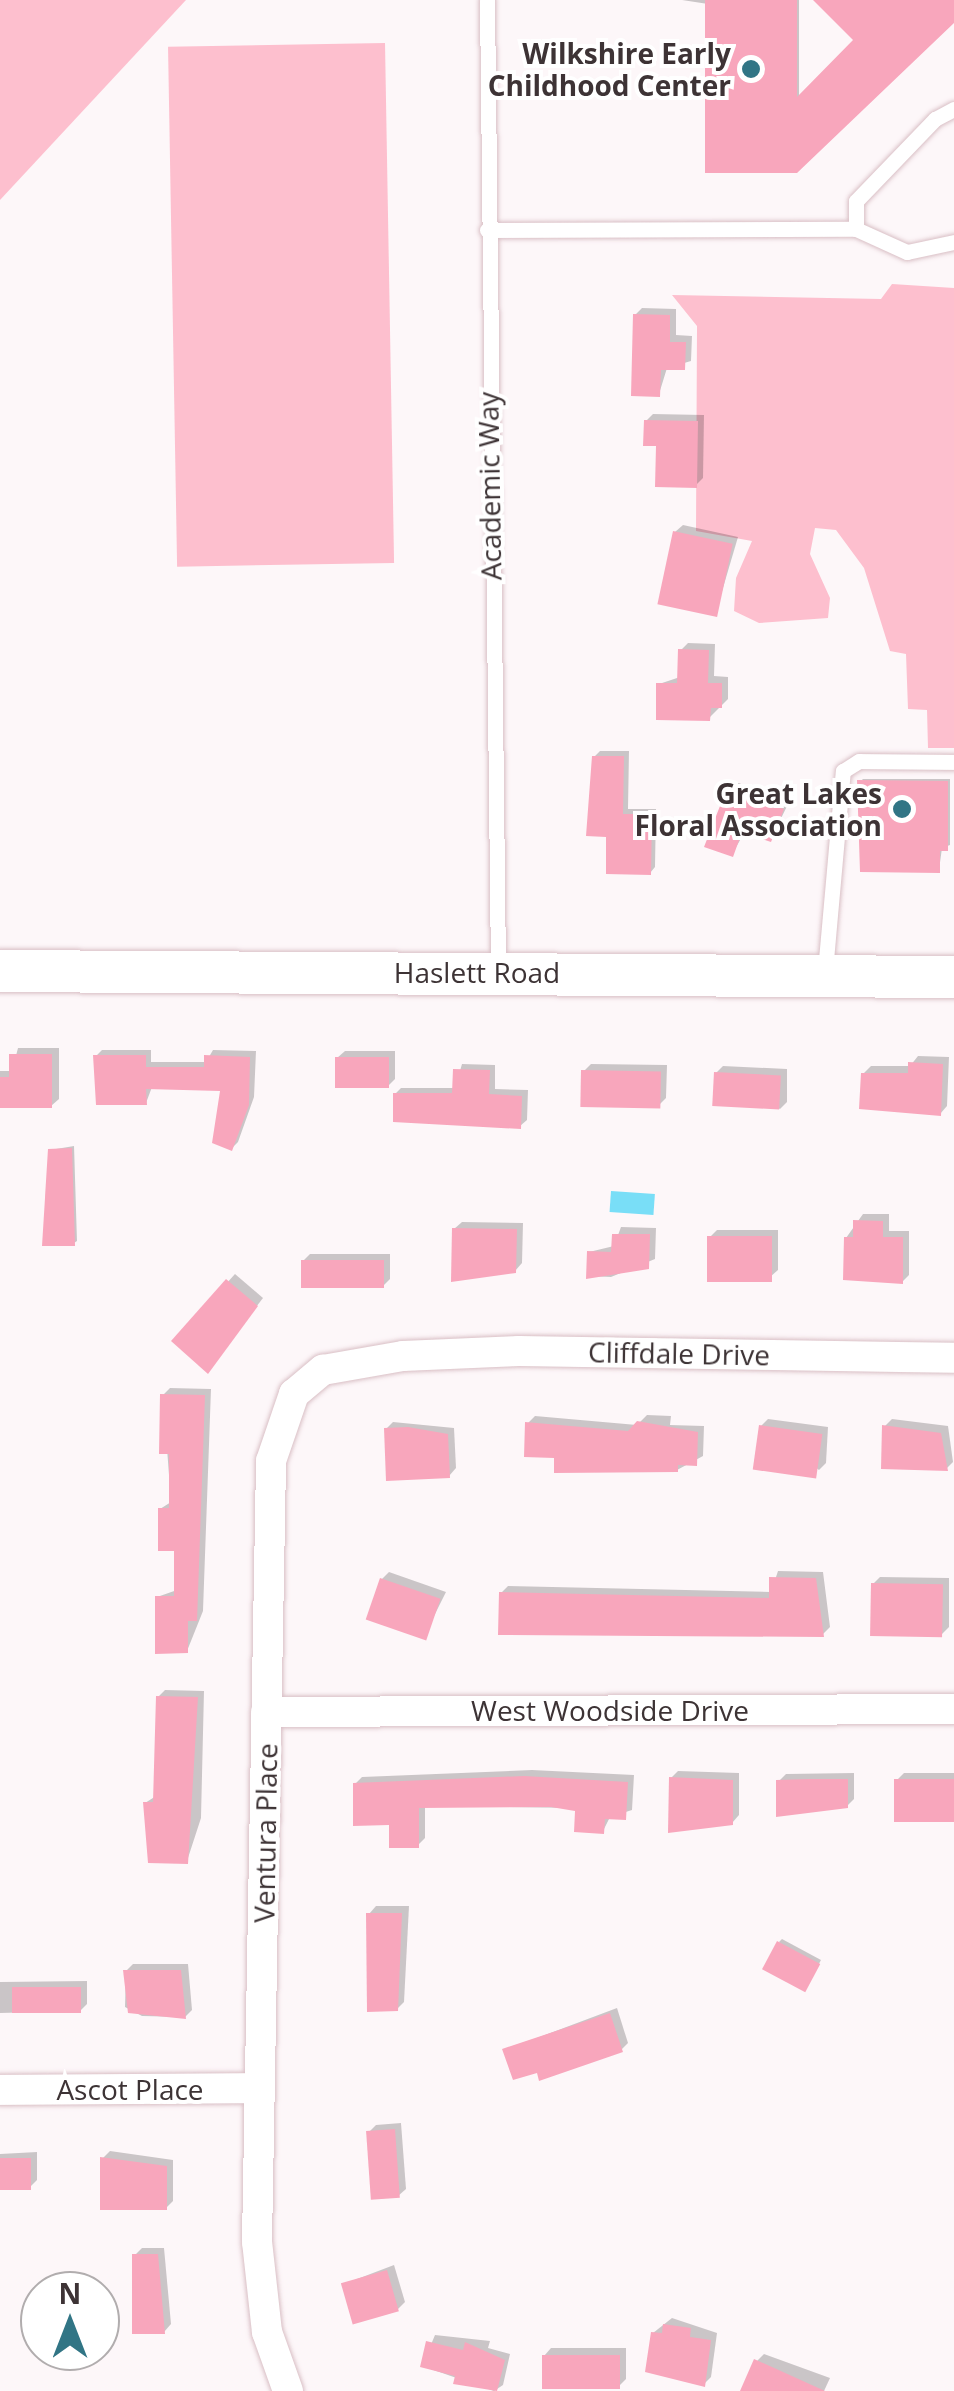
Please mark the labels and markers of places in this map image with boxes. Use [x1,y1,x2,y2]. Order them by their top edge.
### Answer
place label: Wilkshire Early Childhood Center [488,36,731,102]
marker: Wilkshire Early Childhood Center [740,58,762,80]
place label: Great Lakes Floral Association [635,776,882,842]
marker: Great Lakes Floral Association [891,798,913,820]

